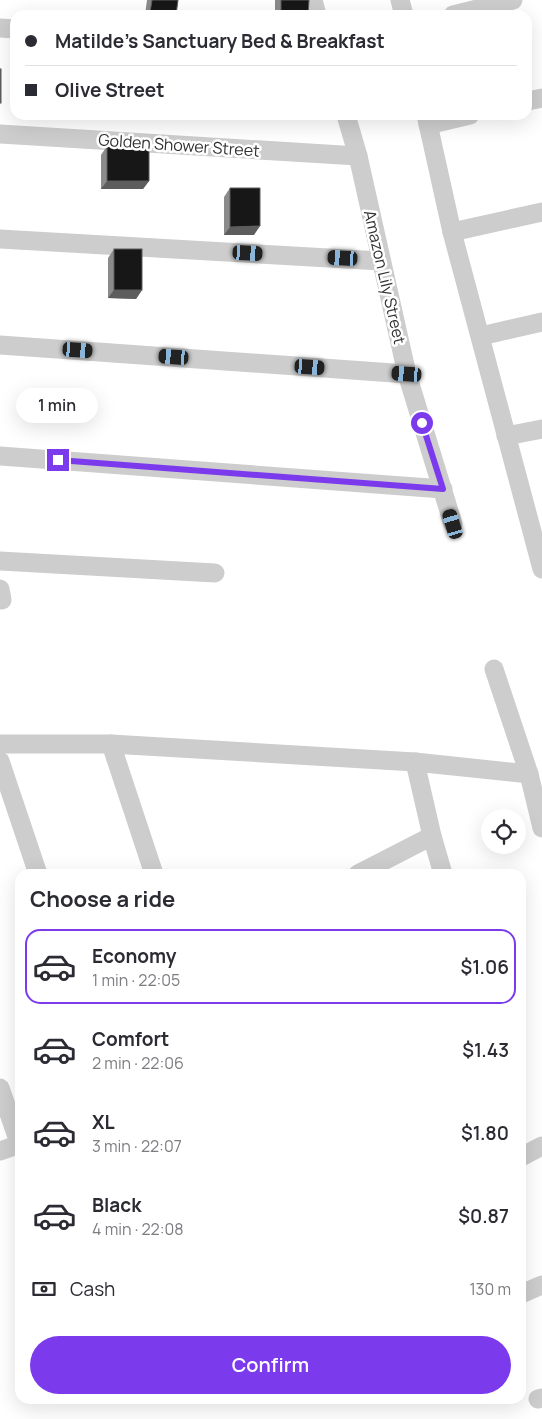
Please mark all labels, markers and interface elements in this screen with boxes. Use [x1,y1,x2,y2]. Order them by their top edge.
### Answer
text: Matilde's Sanctuary Bed & Breakfast [55,28,385,54]
text: Olive Street [55,77,164,103]
street label: Golden Shower Street [98,128,260,162]
street label: Amazon Lily Street [359,208,411,346]
car [232,245,263,261]
car [327,250,358,266]
car [62,341,93,359]
car [158,348,189,366]
car [294,358,325,376]
car [391,365,422,383]
callout: 1 min [17,388,99,422]
text: 1 min [38,394,76,416]
route start [411,412,433,434]
route end [47,449,69,471]
car [441,507,464,541]
map controls [481,809,526,854]
button: locate [481,809,526,854]
text: Choose a ride [30,884,175,914]
text: Economy [92,943,176,969]
icon: car [32,944,77,989]
text: $1.06 [461,954,509,980]
text: 1 min · 22:05 [92,969,180,991]
text: Comfort [92,1026,169,1052]
icon: car [32,1027,77,1072]
text: $1.43 [462,1037,509,1063]
text: 2 min · 22:06 [92,1052,184,1074]
text: XL [92,1109,115,1135]
icon: car [32,1110,77,1155]
text: $1.80 [461,1120,509,1146]
text: 3 min · 22:07 [92,1135,182,1157]
text: Black [92,1192,141,1218]
icon: car [32,1193,77,1238]
text: $0.87 [458,1203,509,1229]
text: 4 min · 22:08 [92,1218,184,1240]
icon: cash [30,1275,58,1303]
text: Cash [70,1276,115,1302]
text: 130 m [469,1278,511,1300]
button: Confirm [30,1336,511,1394]

